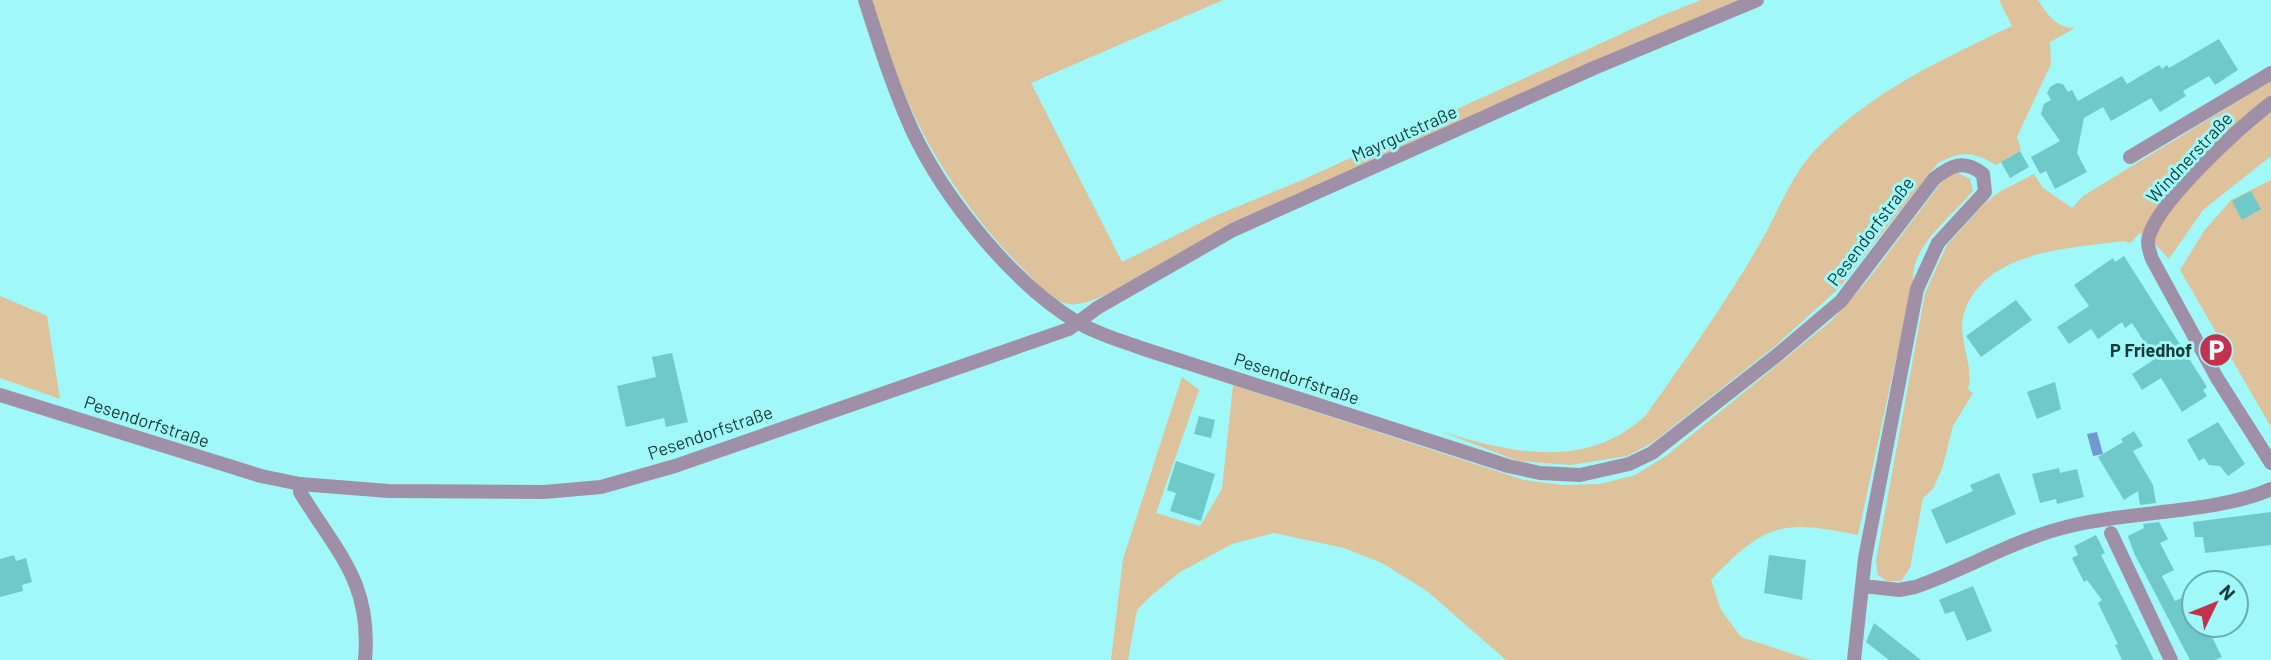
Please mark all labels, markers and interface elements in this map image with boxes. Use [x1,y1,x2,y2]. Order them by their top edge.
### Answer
street label: Mayrgutstraße [1348,100,1460,166]
street label: Windnerstraße [2141,107,2237,207]
street label: Pesendorfstraße [1822,172,1918,290]
parking icon: P Friedhof [2197,331,2235,369]
place label: P Friedhof [2110,339,2192,361]
street label: Pesendorfstraße [1231,347,1363,409]
street label: Pesendorfstraße [81,390,213,452]
street label: Pesendorfstraße [645,400,775,464]
north arrow [2180,569,2250,639]
text: N [2215,580,2241,605]

